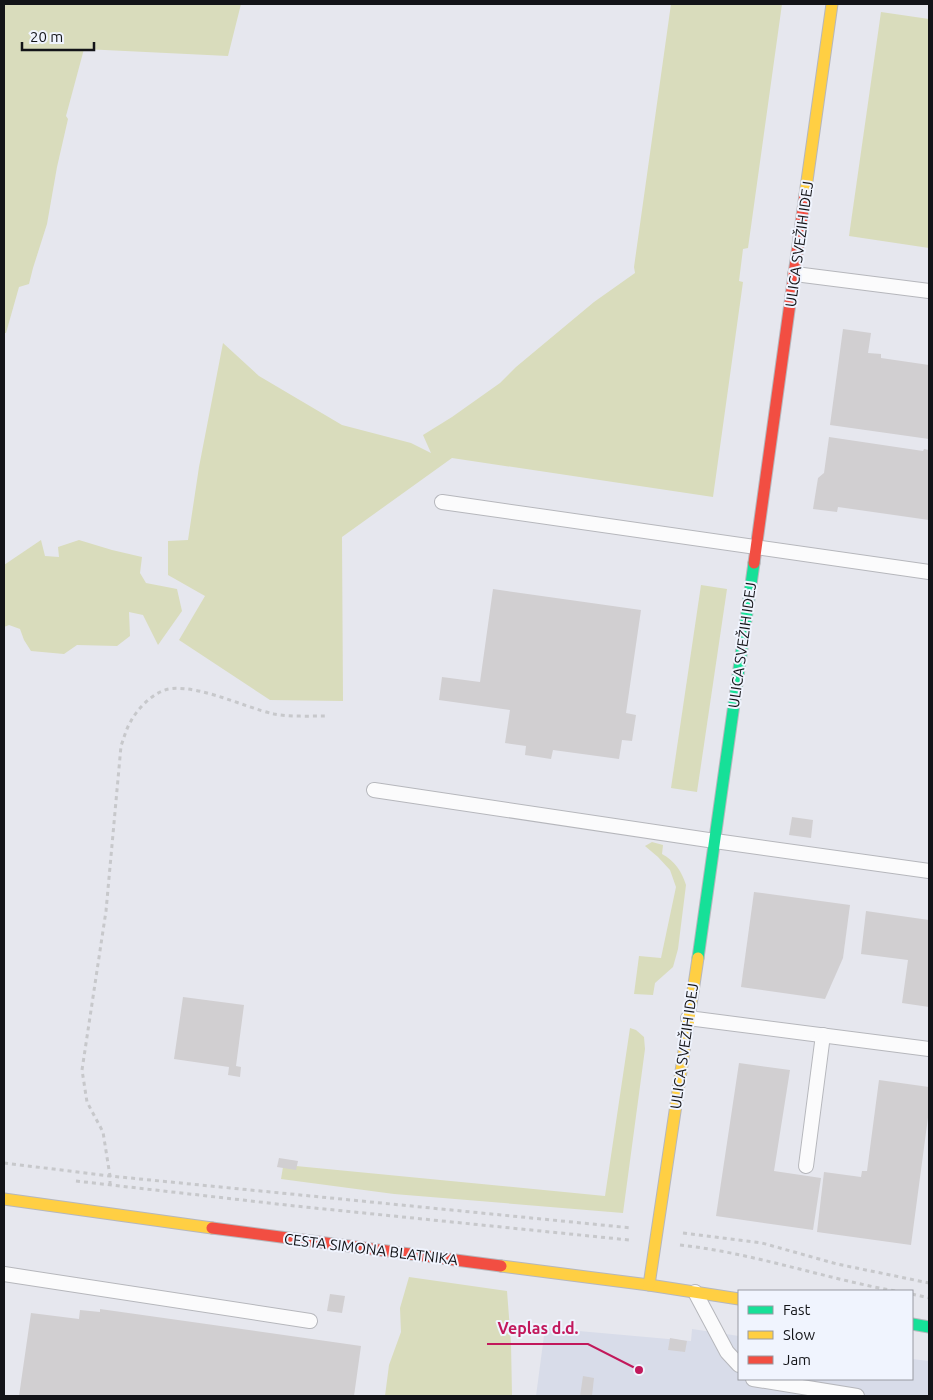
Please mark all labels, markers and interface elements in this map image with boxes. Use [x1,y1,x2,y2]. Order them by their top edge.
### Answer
scale bar [22,20,95,52]
text: 20 m [30,28,63,45]
street label: ULICA SVEŽIH IDEJ [782,180,816,308]
street label: ULICA SVEŽIH IDEJ [725,581,759,709]
street label: ULICA SVEŽIH IDEJ [667,982,701,1110]
street label: CESTA SIMONA BLATNIKA [283,1230,459,1268]
legend [738,1290,913,1380]
text: Fast [783,1301,811,1318]
callout: Veplas d.d. [487,1313,588,1344]
text: Veplas d.d. [498,1319,579,1337]
text: Slow [783,1326,816,1343]
text: Jam [783,1351,811,1368]

